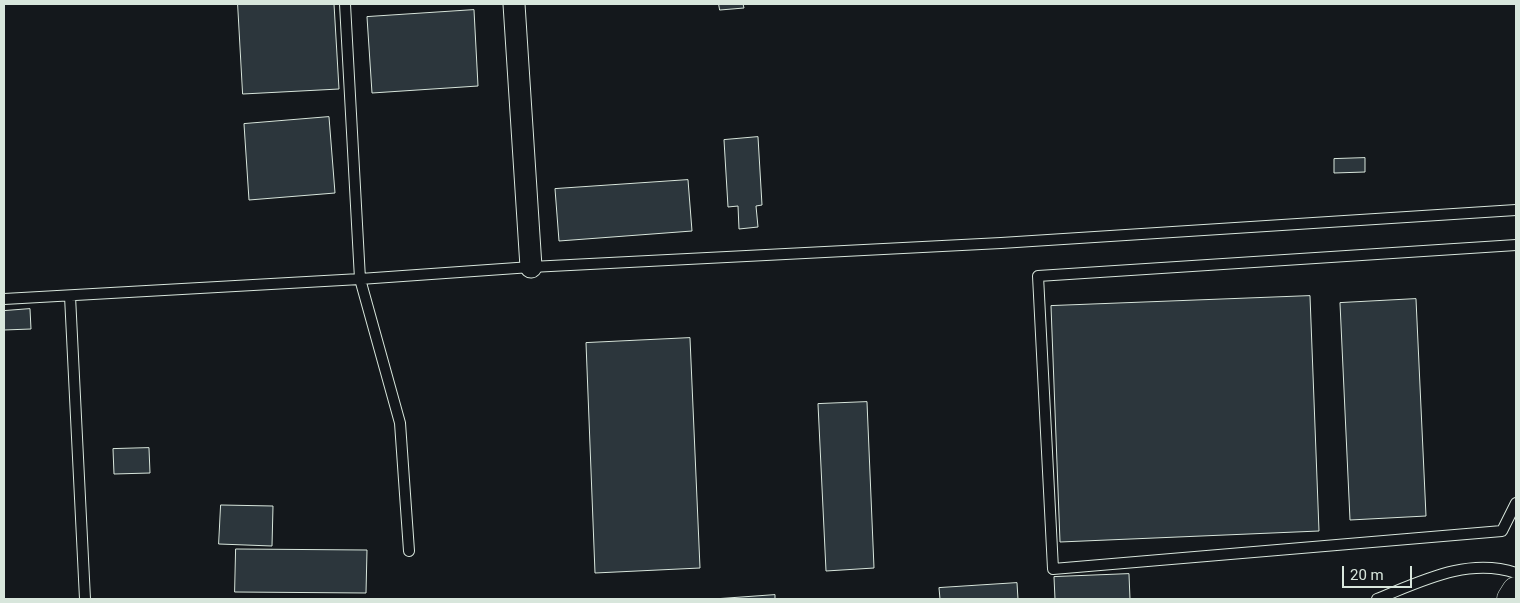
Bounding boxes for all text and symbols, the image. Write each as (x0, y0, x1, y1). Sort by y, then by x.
scale bar (1345, 556, 1415, 588)
text: 20 m (1350, 566, 1384, 584)

